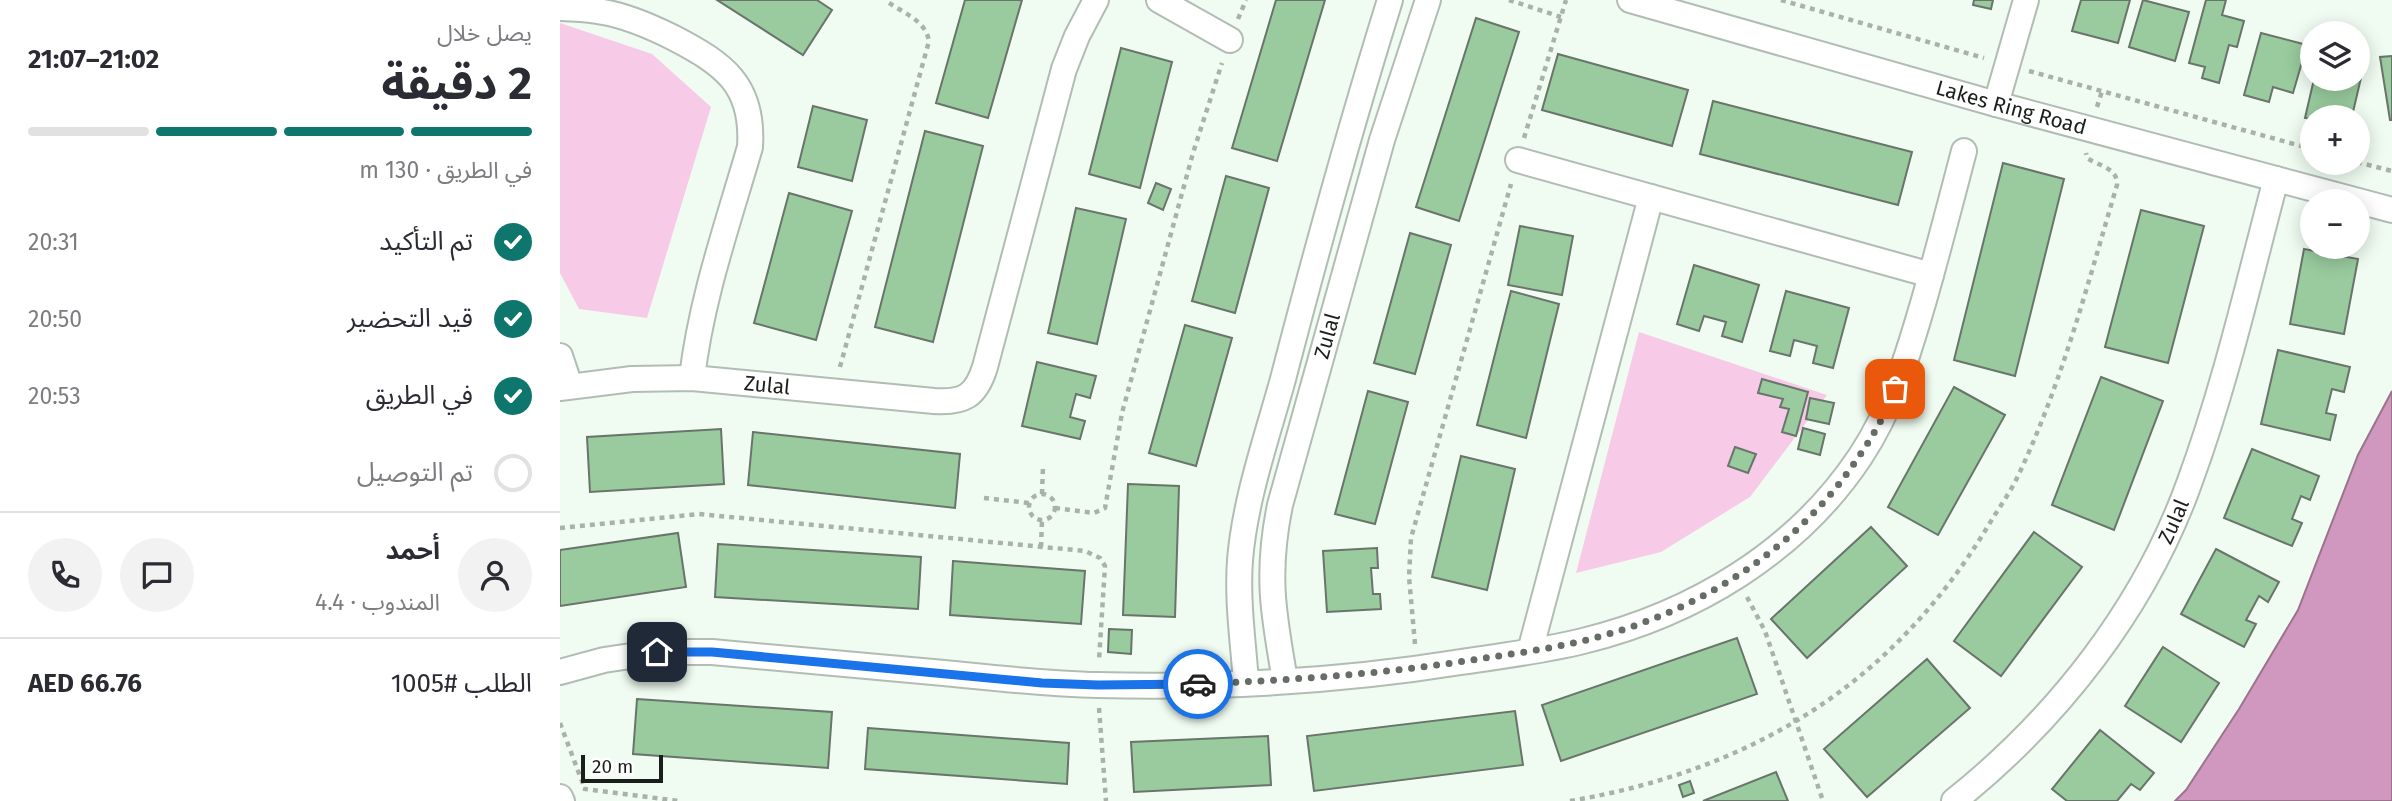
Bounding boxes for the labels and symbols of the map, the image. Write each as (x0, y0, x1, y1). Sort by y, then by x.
street label: Lakes Ring Road (1933, 75, 2089, 141)
street label: Zulal (1309, 310, 1346, 362)
pin (1865, 359, 1925, 419)
street label: Zulal (743, 370, 791, 400)
street label: Zulal (2152, 495, 2195, 548)
pin (627, 622, 687, 682)
courier (1163, 649, 1233, 719)
scale bar (581, 752, 663, 784)

